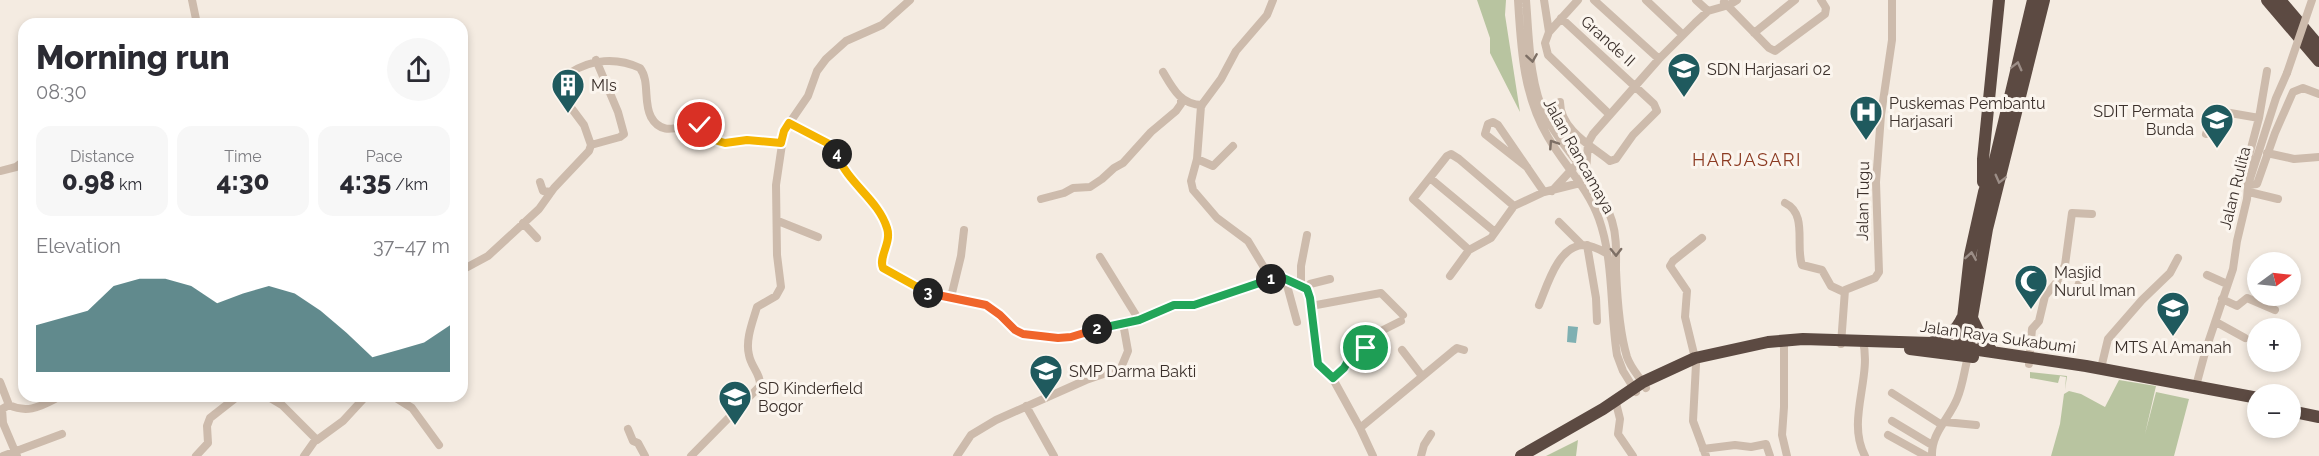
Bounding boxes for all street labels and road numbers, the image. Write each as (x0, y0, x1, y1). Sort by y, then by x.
street label: Grande II (1577, 12, 1639, 70)
street label: Jalan Rancamaya (1539, 95, 1619, 217)
street label: Jalan Rulita (2216, 145, 2254, 231)
street label: Jalan Tugu (1853, 161, 1873, 241)
street label: Jalan Raya Sukabumi (1919, 317, 2077, 357)

